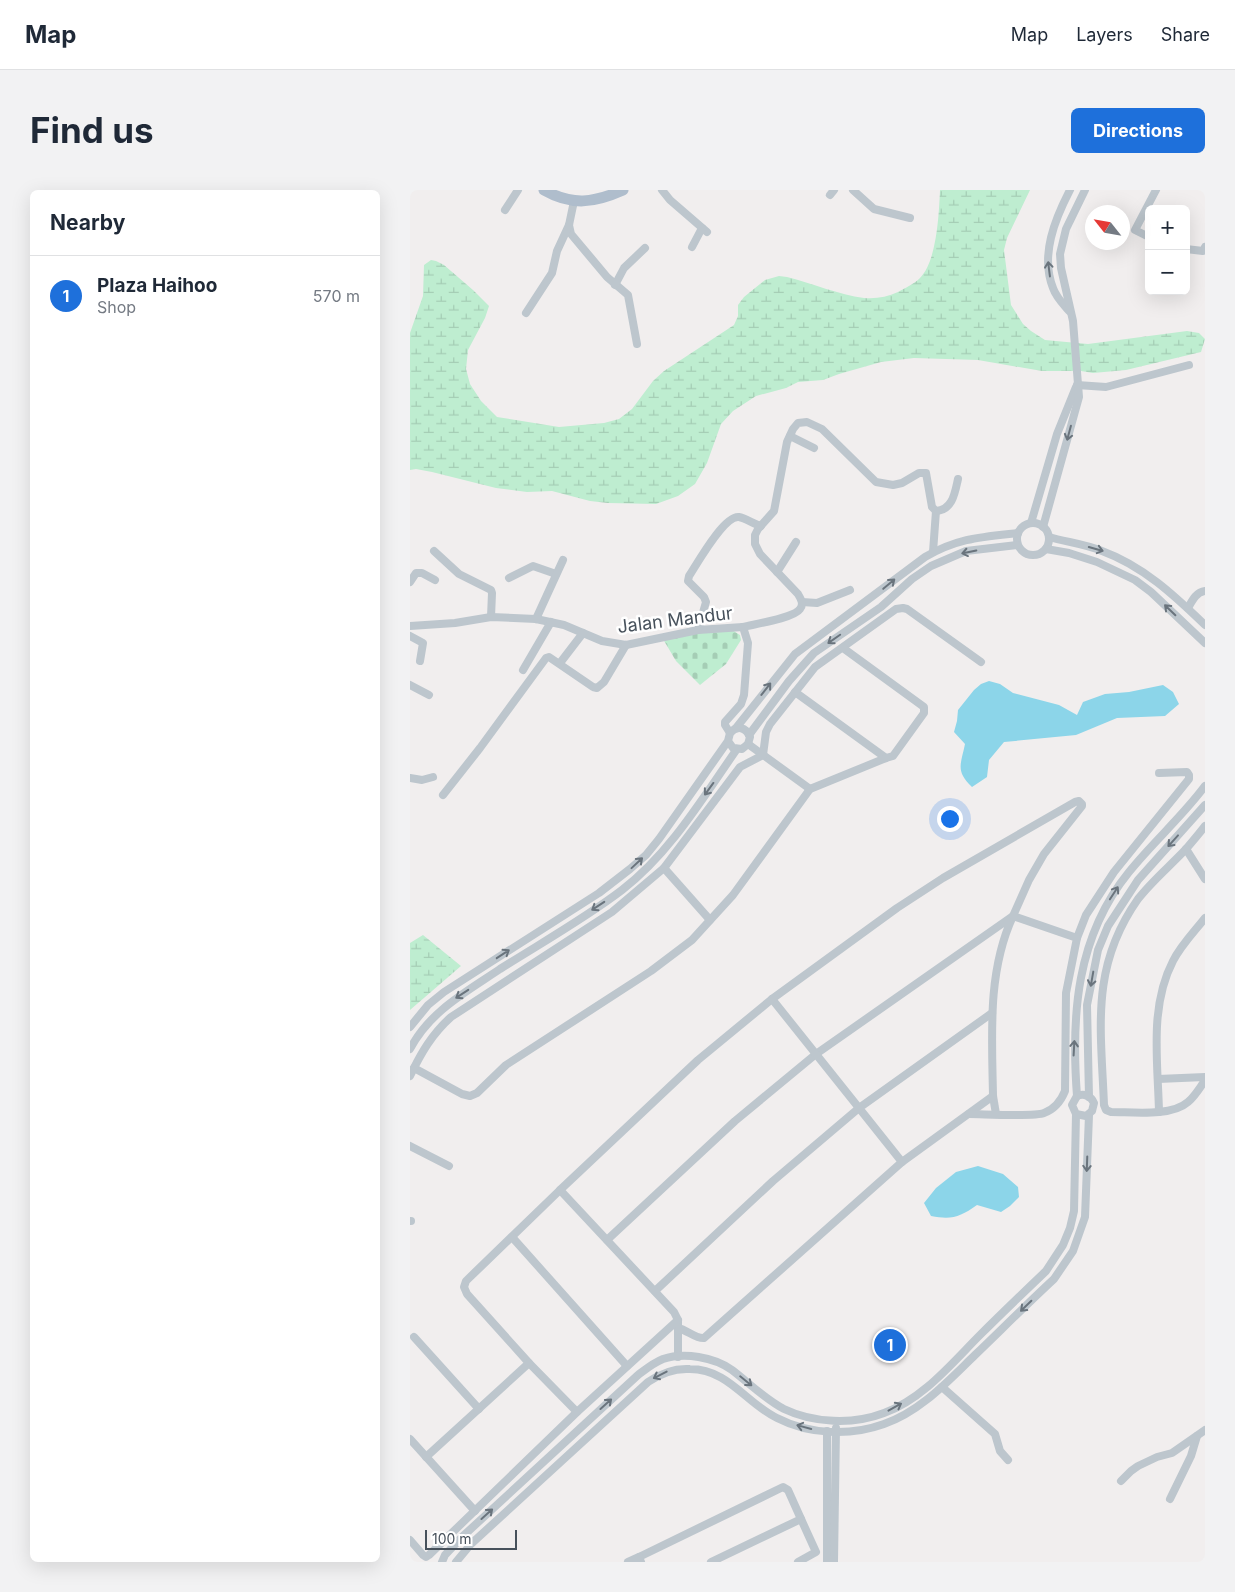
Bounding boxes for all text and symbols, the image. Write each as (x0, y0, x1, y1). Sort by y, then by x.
text: Map (25, 20, 76, 49)
text: Map (1011, 24, 1048, 45)
text: Layers (1076, 24, 1133, 45)
text: Share (1161, 24, 1210, 45)
button: Directions (1071, 108, 1205, 153)
text: Find us (30, 109, 154, 151)
north arrow (1085, 205, 1130, 250)
map controls (1145, 205, 1190, 295)
button: + (1145, 205, 1190, 250)
text: Nearby (50, 210, 125, 235)
button: − (1145, 250, 1190, 295)
one-way arrow (1044, 262, 1054, 278)
text: Plaza Haihoo (97, 274, 217, 297)
text: 1 (63, 286, 69, 306)
text: 570 m (313, 286, 360, 306)
text: Shop (97, 297, 136, 317)
one-way arrow (1064, 424, 1074, 440)
one-way arrow (1088, 545, 1104, 555)
one-way arrow (962, 547, 978, 557)
one-way arrow (882, 578, 895, 589)
street label: Jalan Mandur (616, 602, 734, 637)
one-way arrow (1163, 604, 1176, 616)
one-way arrow (828, 634, 842, 644)
one-way arrow (761, 683, 772, 696)
one-way arrow (704, 782, 714, 796)
your location (937, 806, 963, 832)
one-way arrow (1167, 835, 1179, 848)
one-way arrow (631, 857, 643, 869)
one-way arrow (1109, 886, 1120, 900)
one-way arrow (592, 902, 606, 912)
one-way arrow (496, 949, 510, 960)
one-way arrow (1086, 970, 1096, 986)
one-way arrow (455, 989, 469, 999)
one-way arrow (1070, 1040, 1079, 1056)
one-way arrow (1082, 1155, 1091, 1171)
one-way arrow (1019, 1300, 1032, 1312)
pin: 1 (874, 1326, 906, 1364)
one-way arrow (652, 1370, 667, 1380)
one-way arrow (739, 1376, 753, 1386)
one-way arrow (600, 1398, 613, 1410)
one-way arrow (888, 1402, 902, 1412)
one-way arrow (796, 1422, 812, 1431)
one-way arrow (480, 1508, 493, 1520)
scale bar (425, 1527, 518, 1550)
text: 100 m (432, 1530, 472, 1547)

